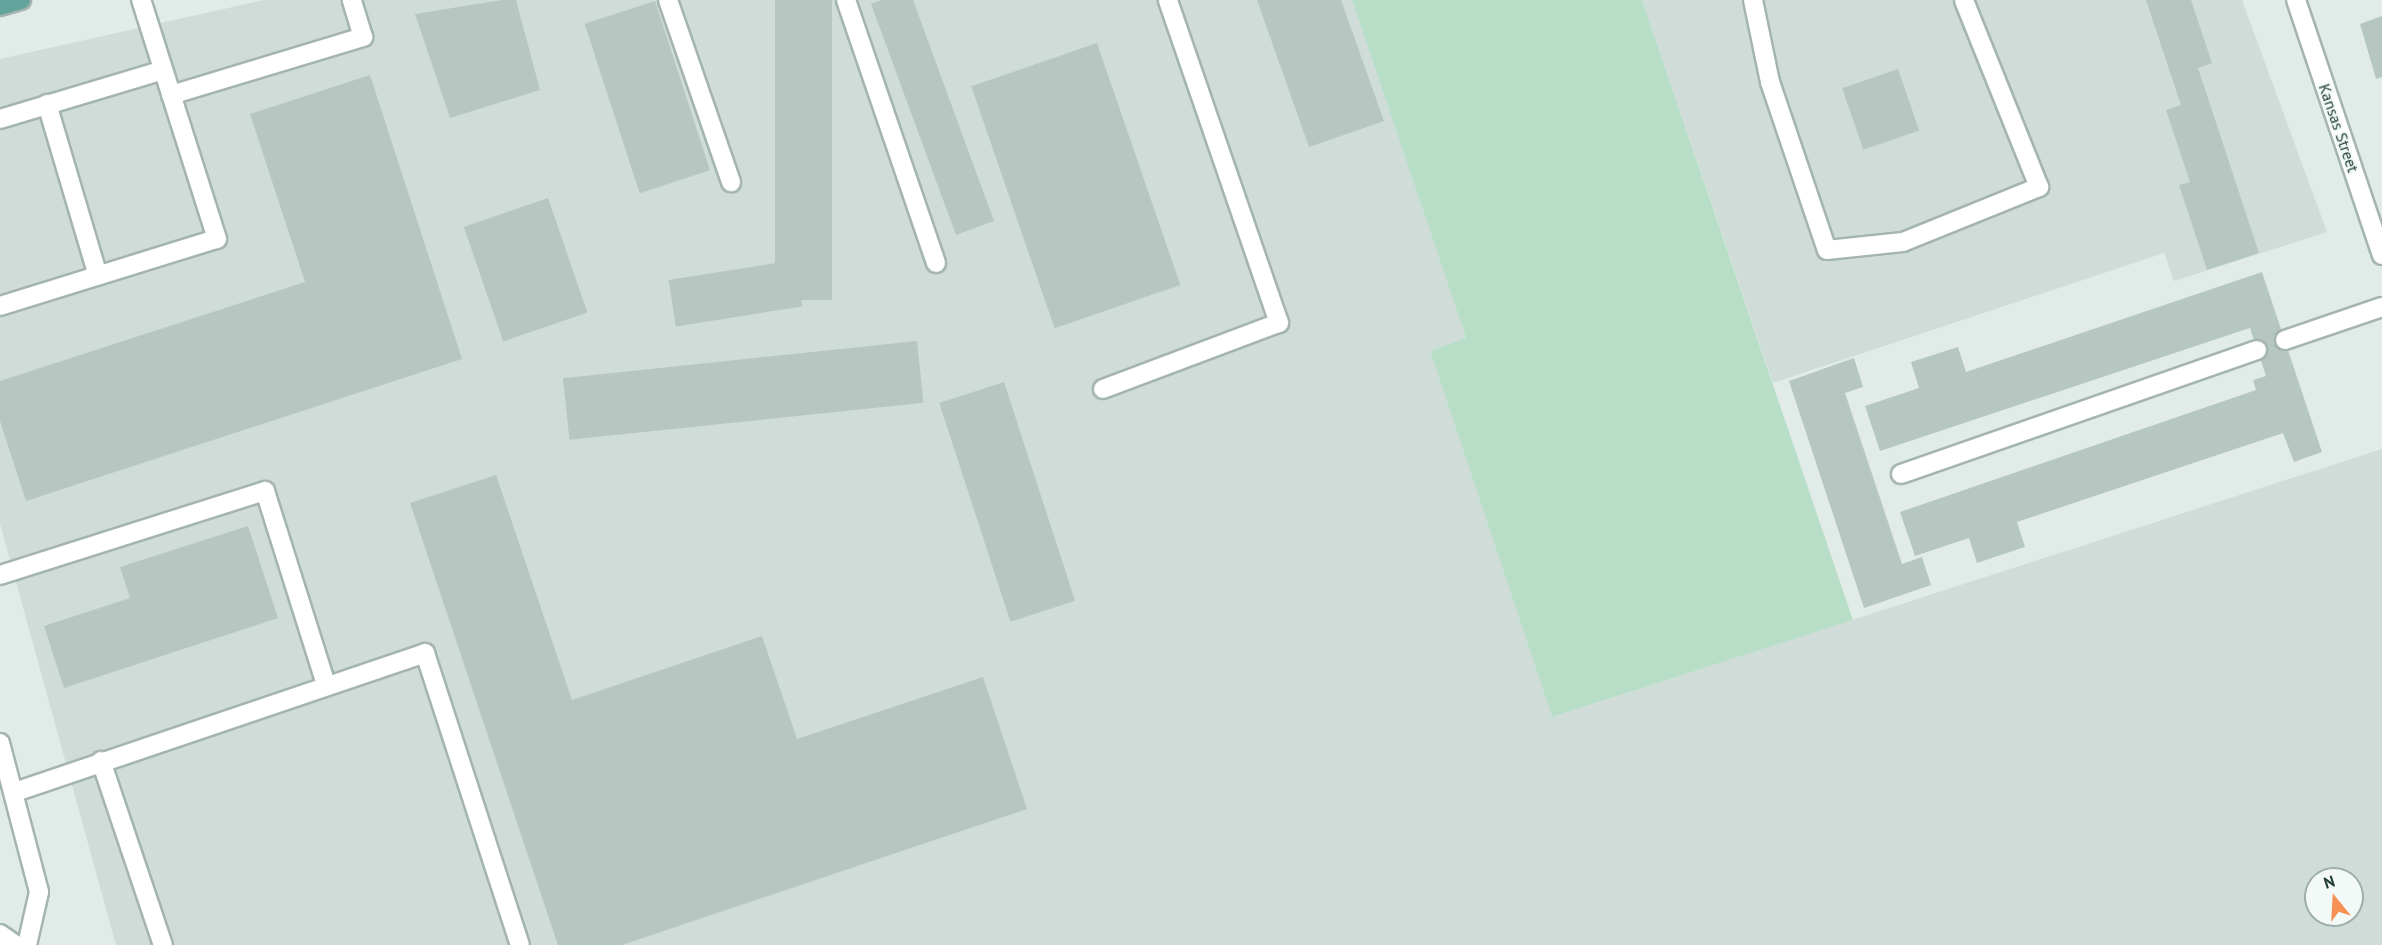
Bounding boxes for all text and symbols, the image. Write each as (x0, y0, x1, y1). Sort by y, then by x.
street label: Kansas Street (2315, 81, 2363, 175)
north arrow (2304, 867, 2364, 927)
text: N (2321, 871, 2337, 893)

